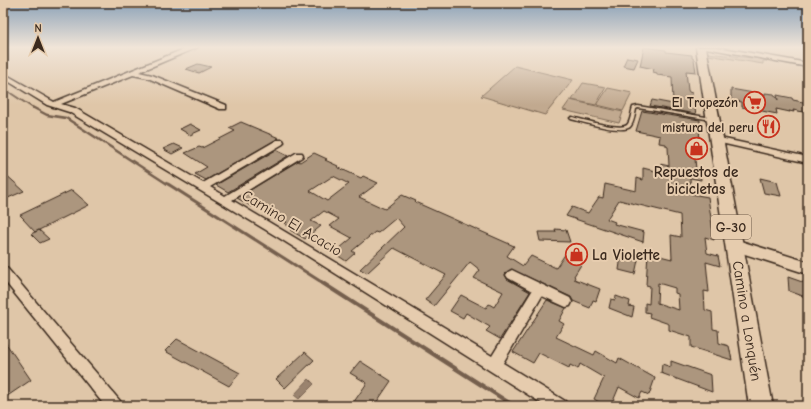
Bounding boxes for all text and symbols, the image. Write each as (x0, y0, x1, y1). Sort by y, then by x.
north arrow (18, 18, 58, 58)
text: N (34, 22, 42, 35)
supermarket icon: El Tropezón (741, 89, 767, 115)
place label: El Tropezón (672, 95, 738, 110)
restaurant icon: mistura del peru (756, 114, 782, 140)
place label: mistura del peru (662, 120, 754, 135)
shop icon: Repuestos de bicicletas (683, 136, 709, 162)
place label: Repuestos de bicicletas (654, 163, 738, 198)
street label: Camino El Acacio (239, 186, 345, 260)
road number: G-30 (711, 215, 751, 239)
shop icon: La Violette (563, 242, 589, 268)
place label: La Violette (592, 246, 660, 264)
street label: Camino a Lonquén (729, 260, 765, 382)

